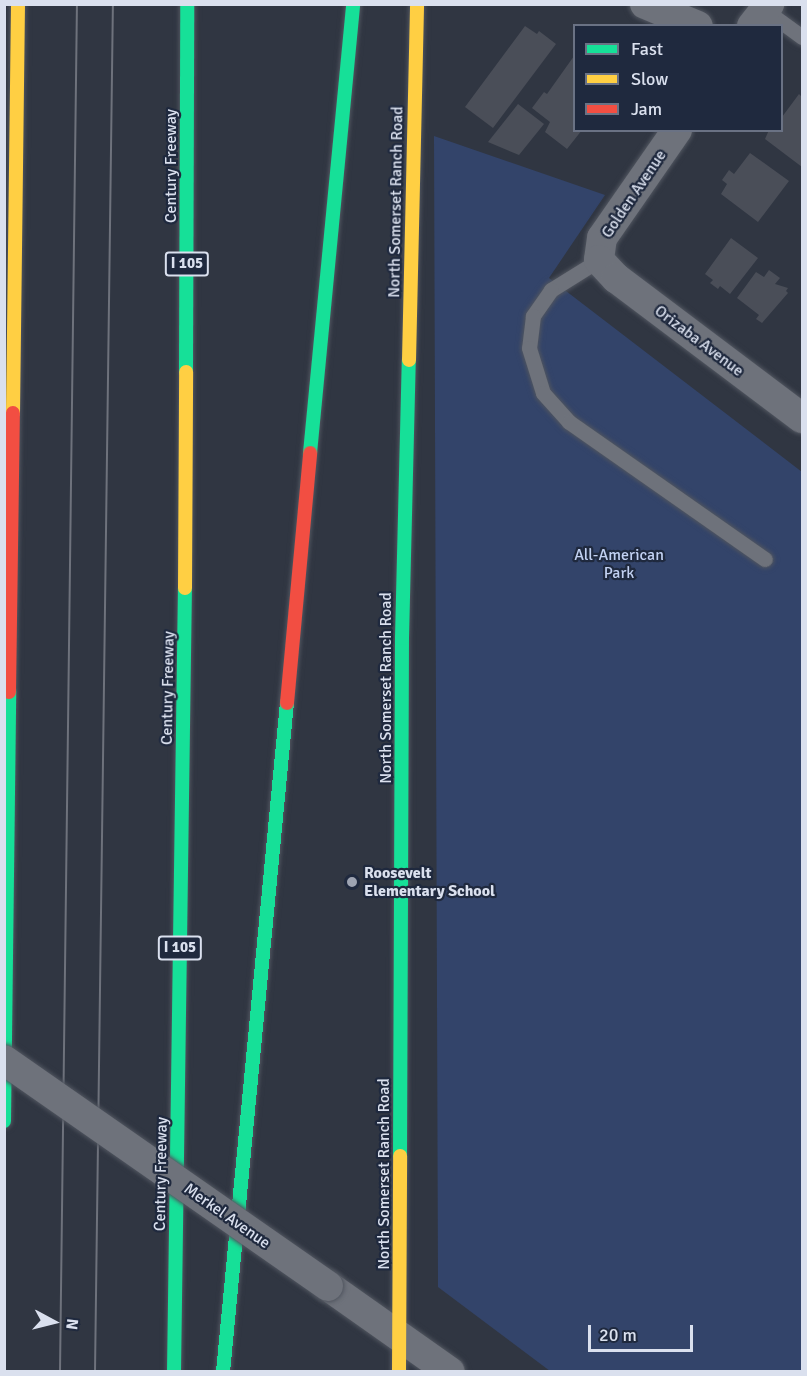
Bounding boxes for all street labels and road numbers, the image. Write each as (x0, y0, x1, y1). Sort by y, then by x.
street label: North Somerset Ranch Road (385, 106, 407, 298)
street label: Century Freeway (161, 109, 181, 223)
street label: Golden Avenue (598, 146, 670, 242)
road number: I 105 (164, 252, 210, 276)
street label: Orizaba Avenue (651, 301, 747, 381)
street label: North Somerset Ranch Road (376, 592, 396, 784)
street label: Century Freeway (157, 631, 179, 745)
road number: I 105 (158, 936, 202, 960)
street label: North Somerset Ranch Road (374, 1078, 394, 1270)
street label: Century Freeway (150, 1117, 172, 1231)
street label: Merkel Avenue (180, 1179, 274, 1253)

